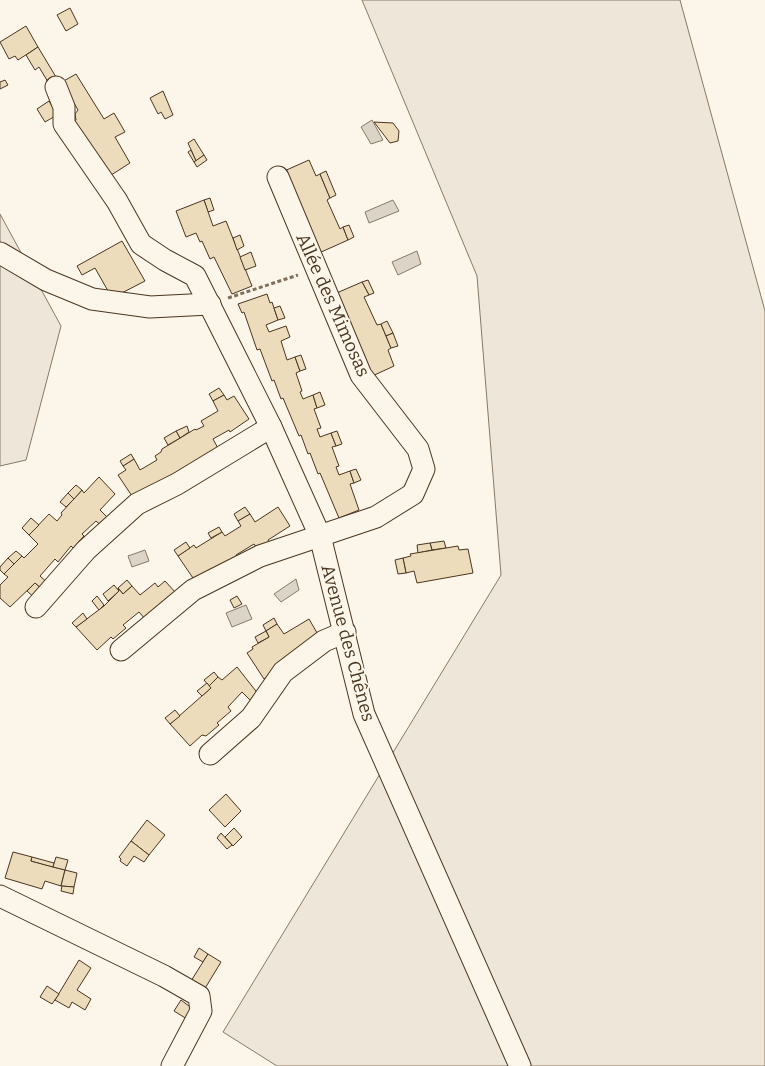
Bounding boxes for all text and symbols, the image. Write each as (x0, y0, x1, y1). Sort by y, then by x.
street label: Allée des Mimosas (291, 230, 375, 380)
street label: Avenue des Chênes (316, 562, 380, 724)

